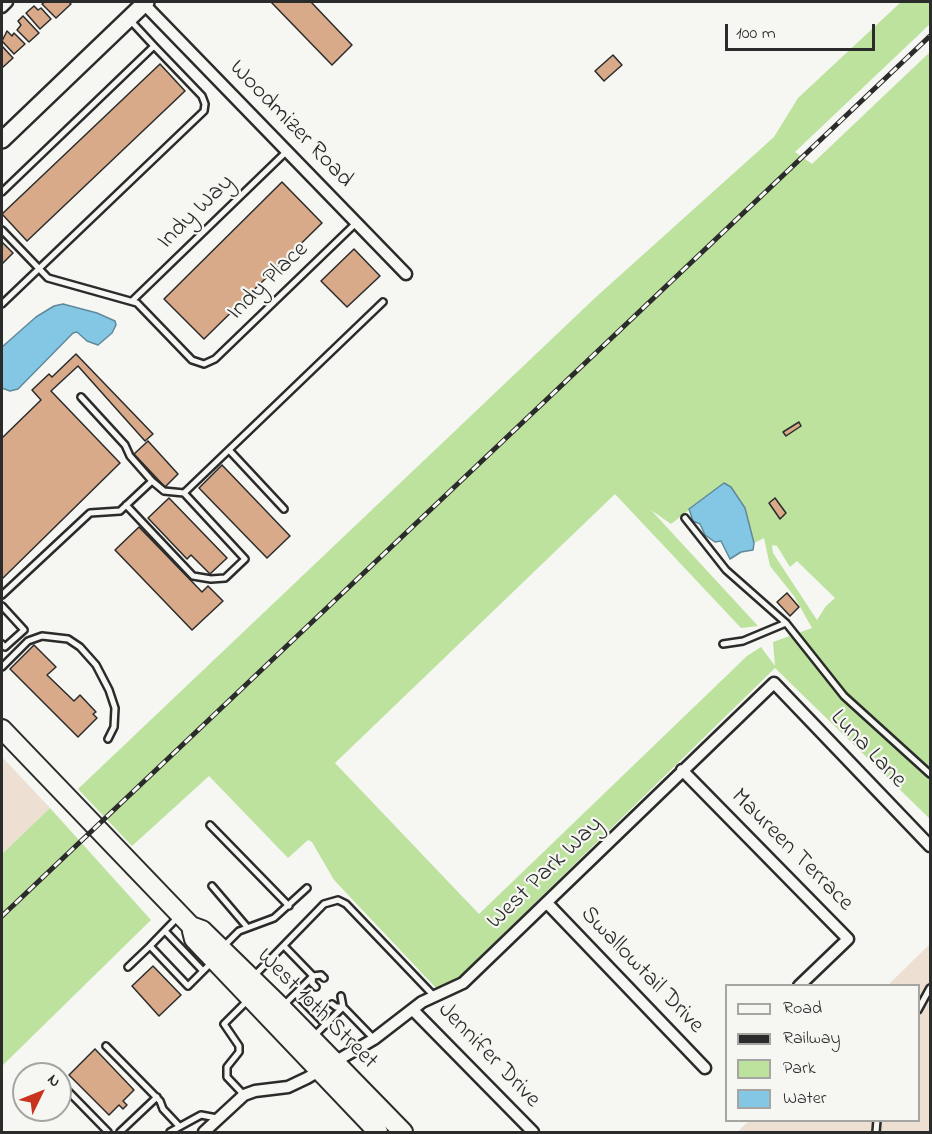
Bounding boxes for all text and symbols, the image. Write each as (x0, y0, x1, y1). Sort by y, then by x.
scale bar (728, 12, 878, 50)
text: 100 m (736, 21, 776, 47)
street label: Woodmizer Road (222, 55, 358, 195)
street label: Indy Way (153, 170, 241, 256)
street label: Indy Place (223, 237, 315, 327)
street label: Luna Lane (823, 705, 911, 795)
street label: Maureen Terrace (724, 784, 858, 918)
street label: West Park Way (482, 812, 610, 936)
street label: Swallowtail Drive (573, 901, 709, 1041)
street label: West 10th Street (249, 943, 383, 1077)
legend (725, 984, 920, 1122)
text: Road (783, 996, 822, 1022)
street label: Jennifer Drive (430, 997, 546, 1115)
text: Railway (783, 1026, 840, 1052)
text: Park (783, 1056, 816, 1082)
north arrow (12, 1062, 72, 1122)
text: N (41, 1069, 66, 1093)
text: Water (783, 1086, 826, 1112)

